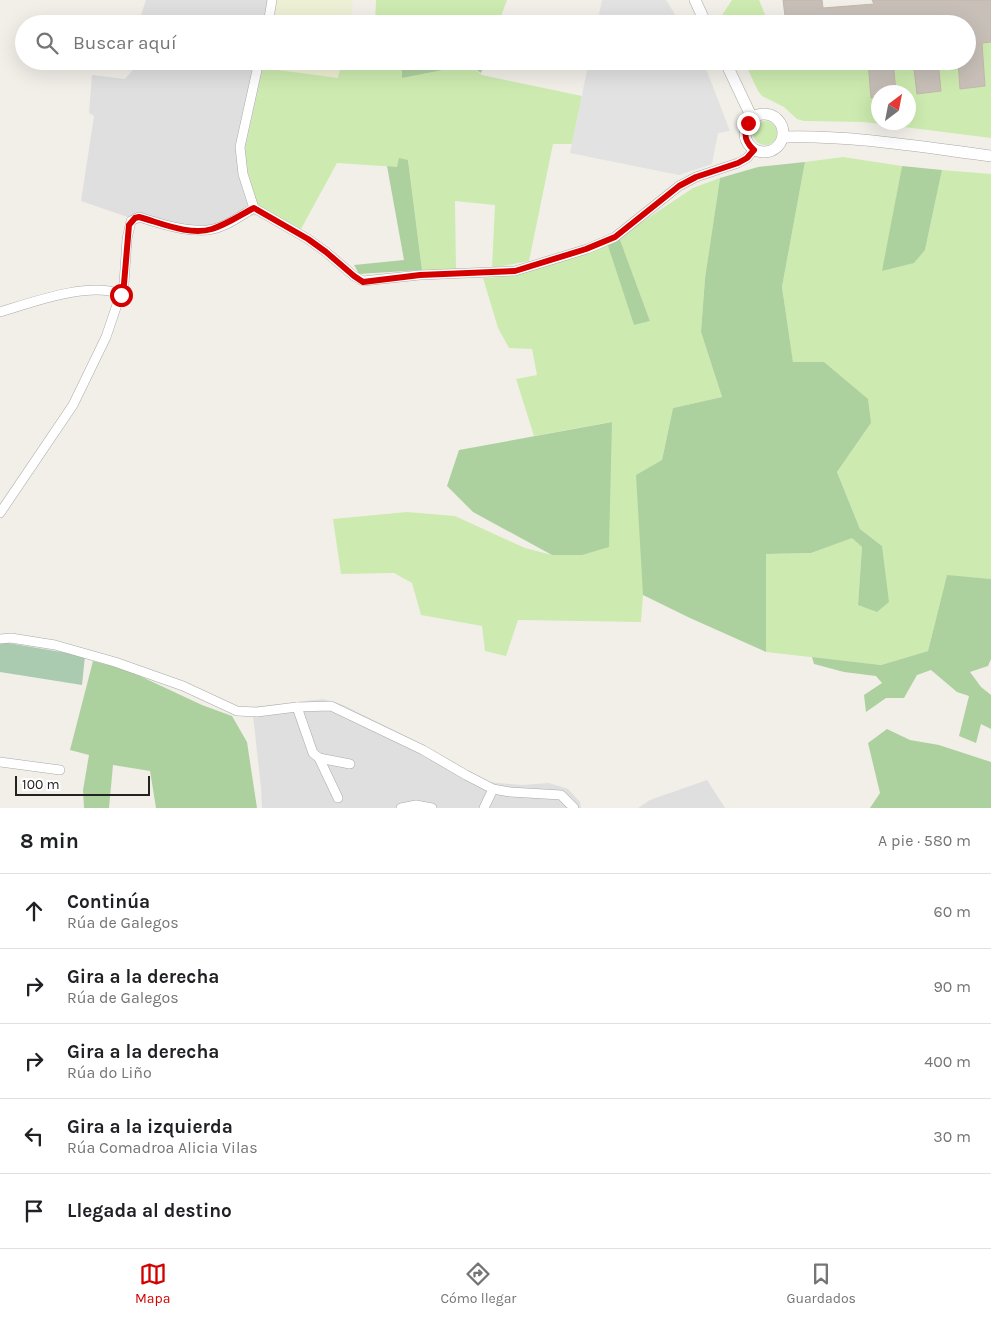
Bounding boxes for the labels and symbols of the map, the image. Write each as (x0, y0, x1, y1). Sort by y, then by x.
north arrow (871, 85, 916, 130)
route end (737, 112, 760, 135)
route start (110, 284, 133, 307)
scale bar (15, 773, 150, 796)

